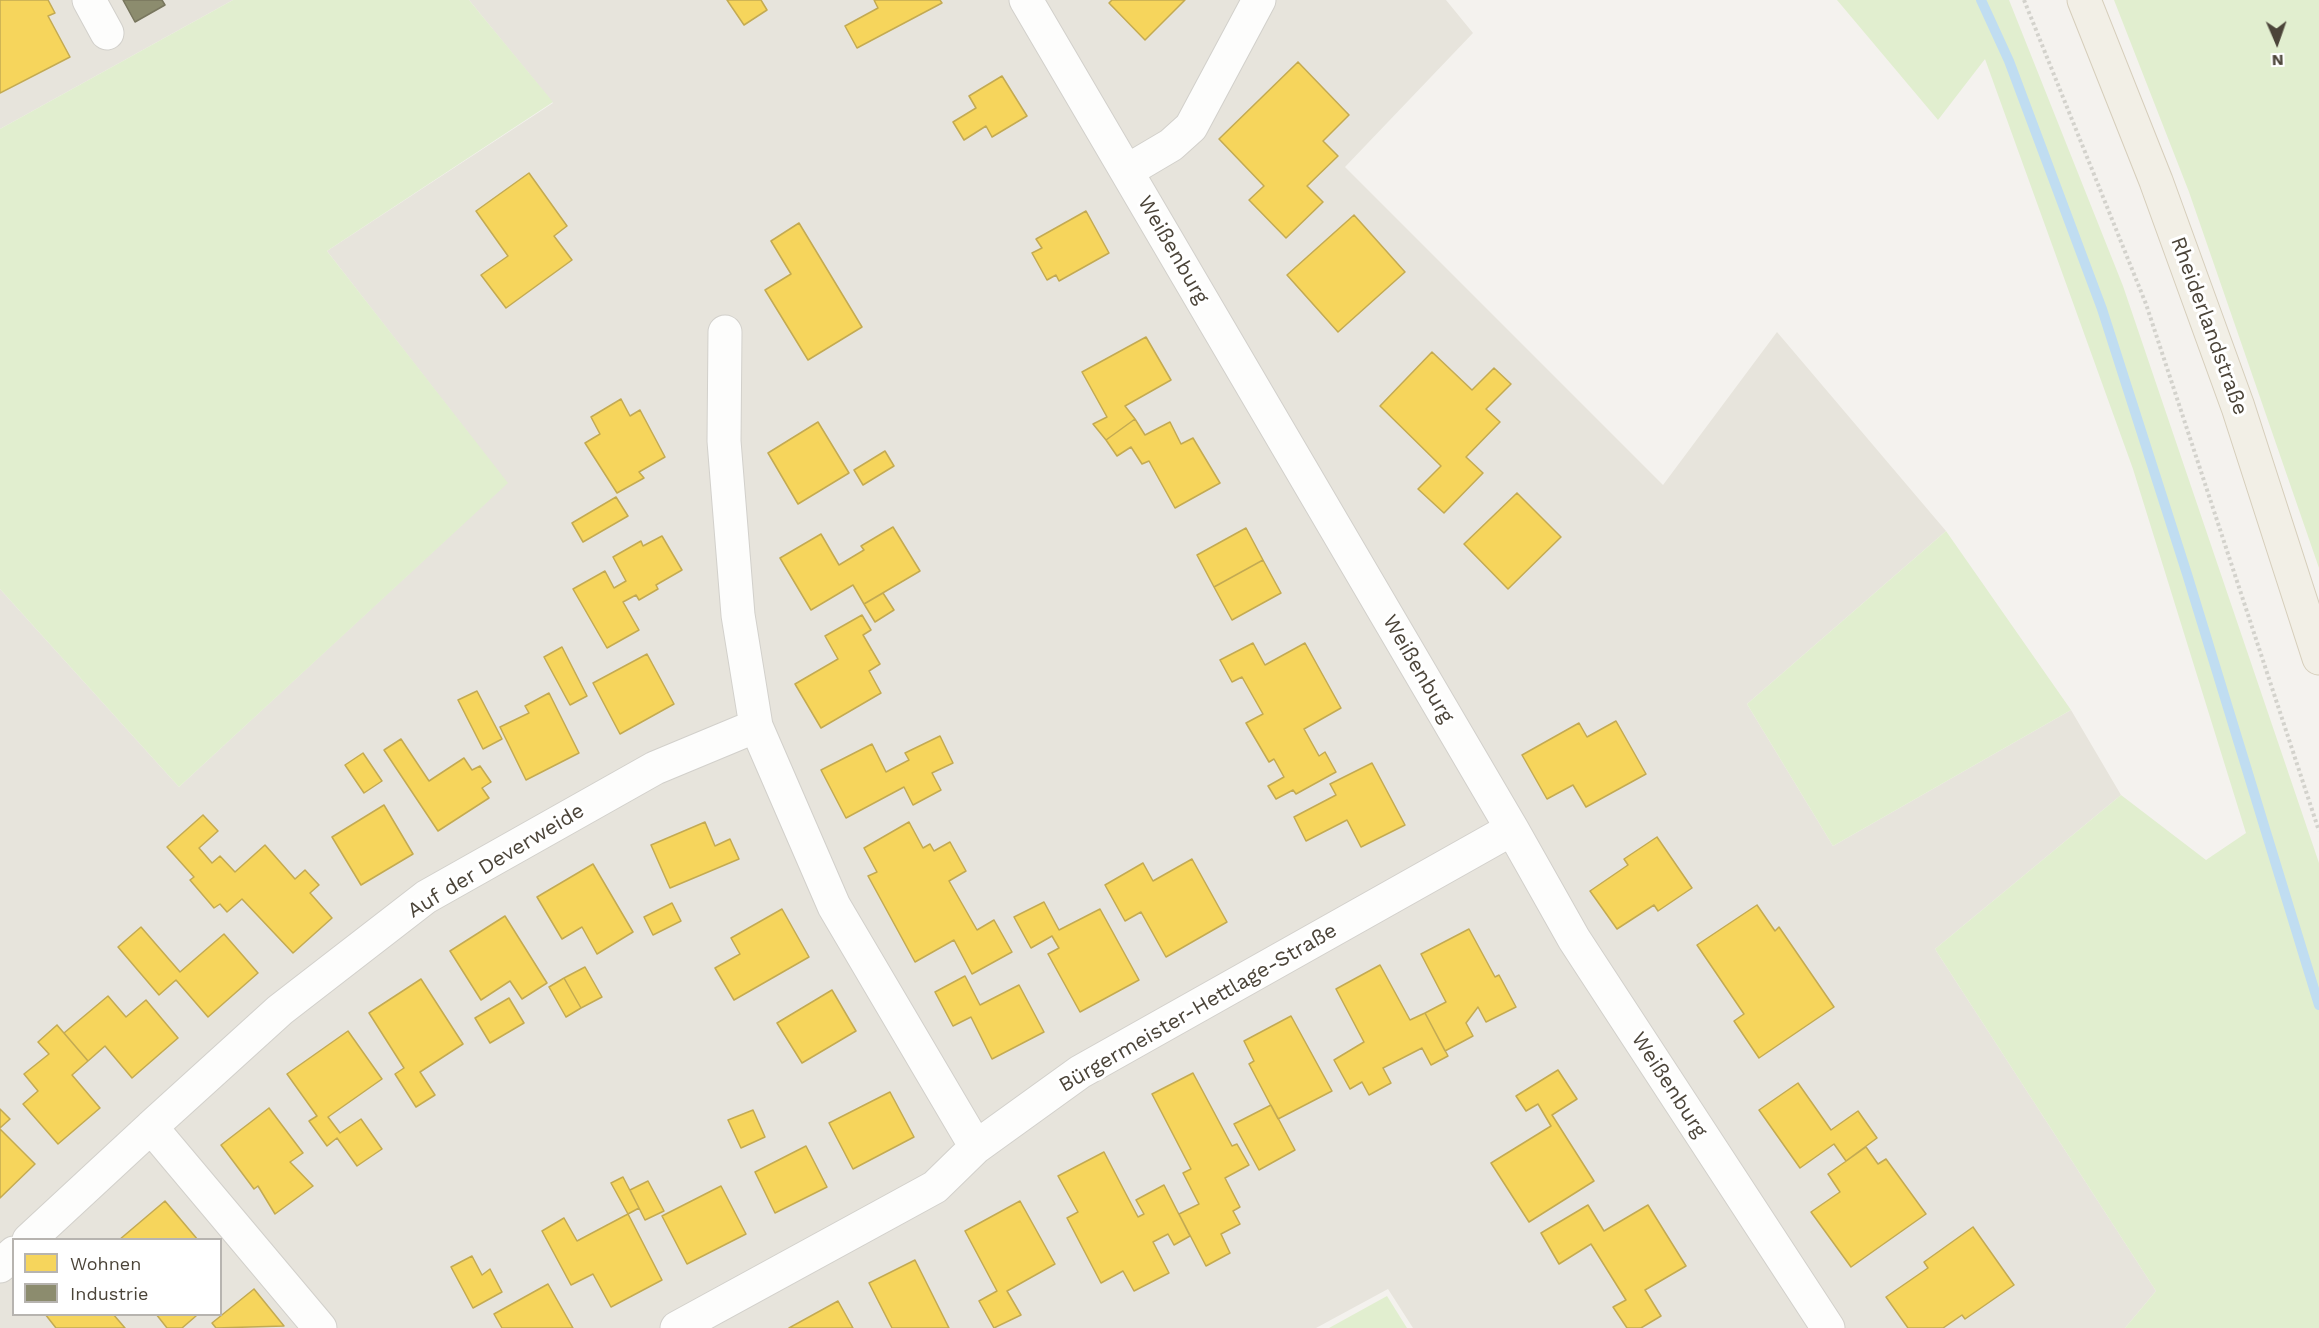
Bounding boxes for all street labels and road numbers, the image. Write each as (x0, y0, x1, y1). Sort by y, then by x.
street label: Weißenburg (1132, 191, 1214, 309)
street label: Rheiderlandstraße (2165, 233, 2253, 419)
street label: Weißenburg (1377, 610, 1459, 728)
street label: Auf der Deverweide (403, 798, 589, 924)
street label: Bürgermeister-Hettlage-Straße (1055, 918, 1341, 1098)
street label: Weißenburg (1626, 1028, 1712, 1142)

